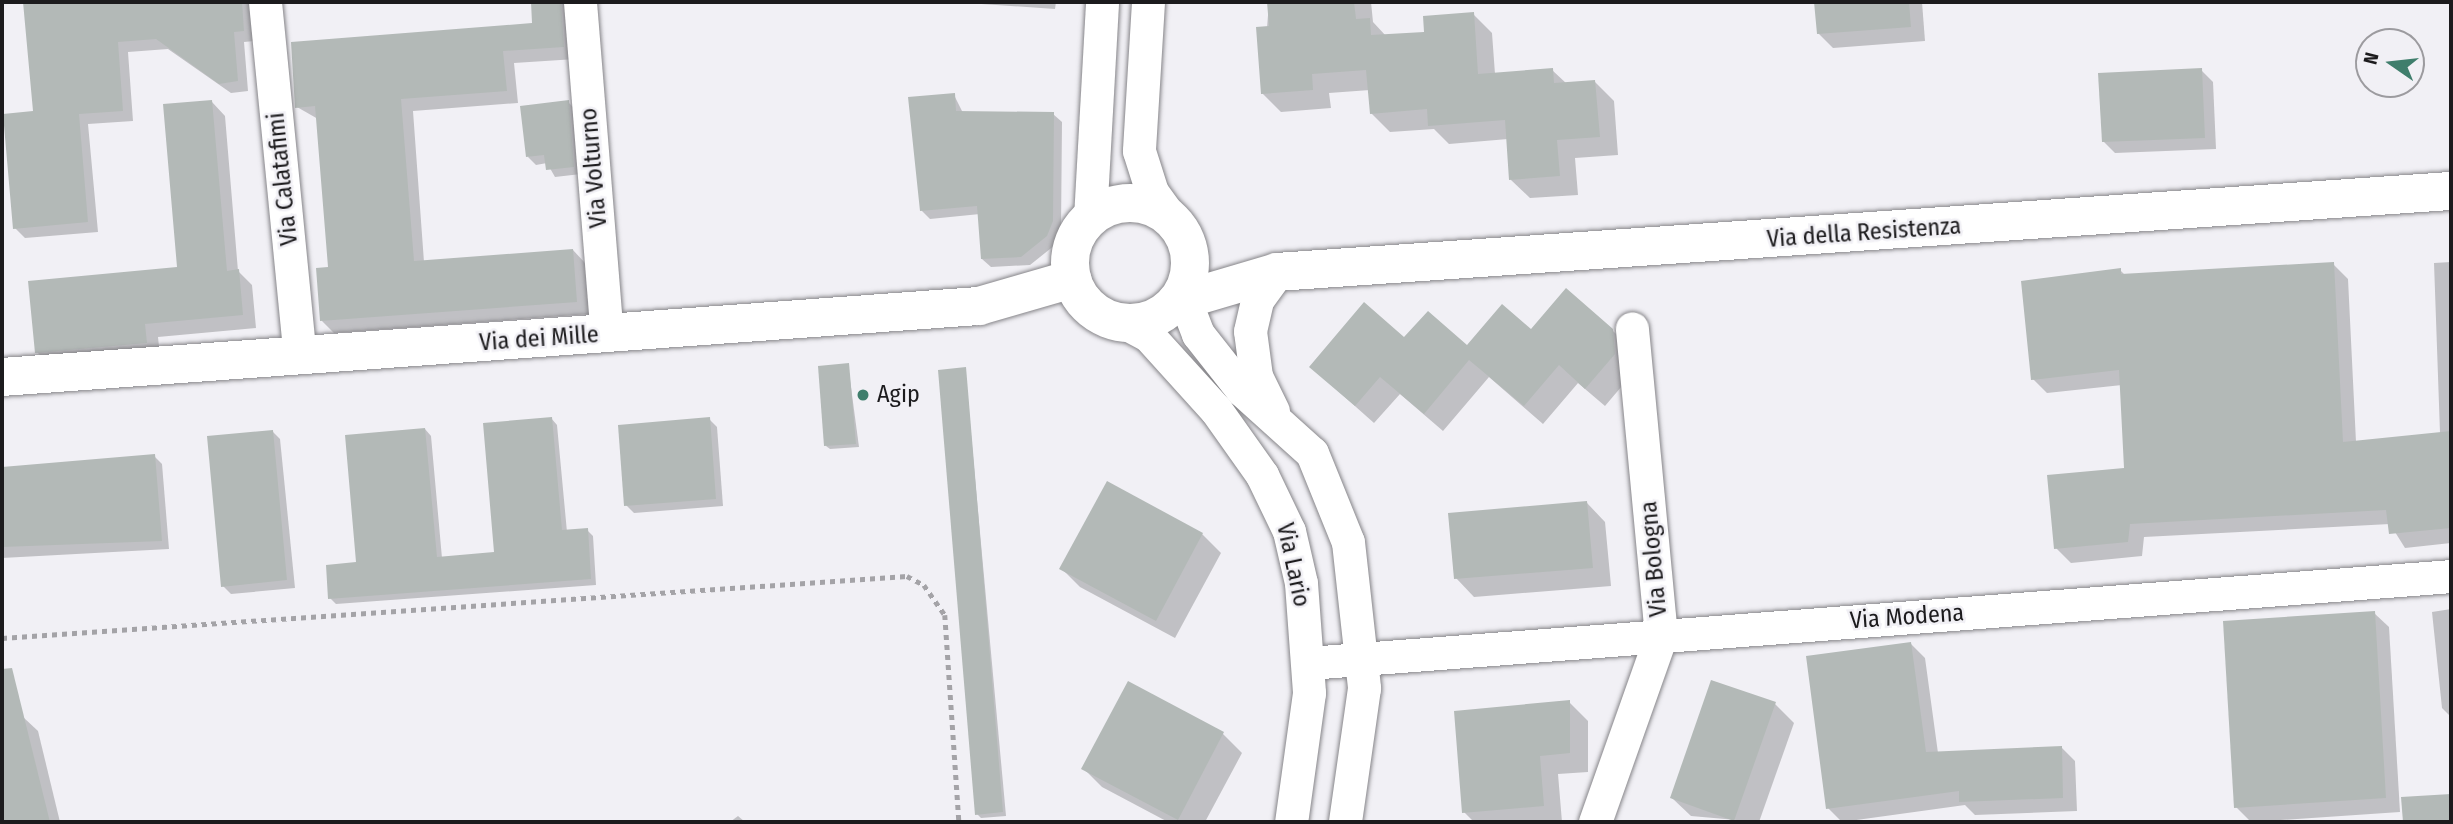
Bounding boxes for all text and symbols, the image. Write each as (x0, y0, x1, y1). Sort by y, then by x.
north arrow (2355, 28, 2425, 98)
text: N (2359, 50, 2384, 67)
street label: Via Volturno (574, 107, 614, 229)
street label: Via Calatafimi (262, 111, 304, 247)
street label: Via della Resistenza (1766, 212, 1962, 254)
street label: Via dei Mille (478, 320, 600, 358)
place label: Agip (877, 381, 920, 409)
marker: Agip (855, 387, 871, 403)
street label: Via Bologna (1635, 500, 1673, 618)
street label: Via Lario (1270, 520, 1316, 610)
street label: Via Modena (1849, 599, 1965, 635)

